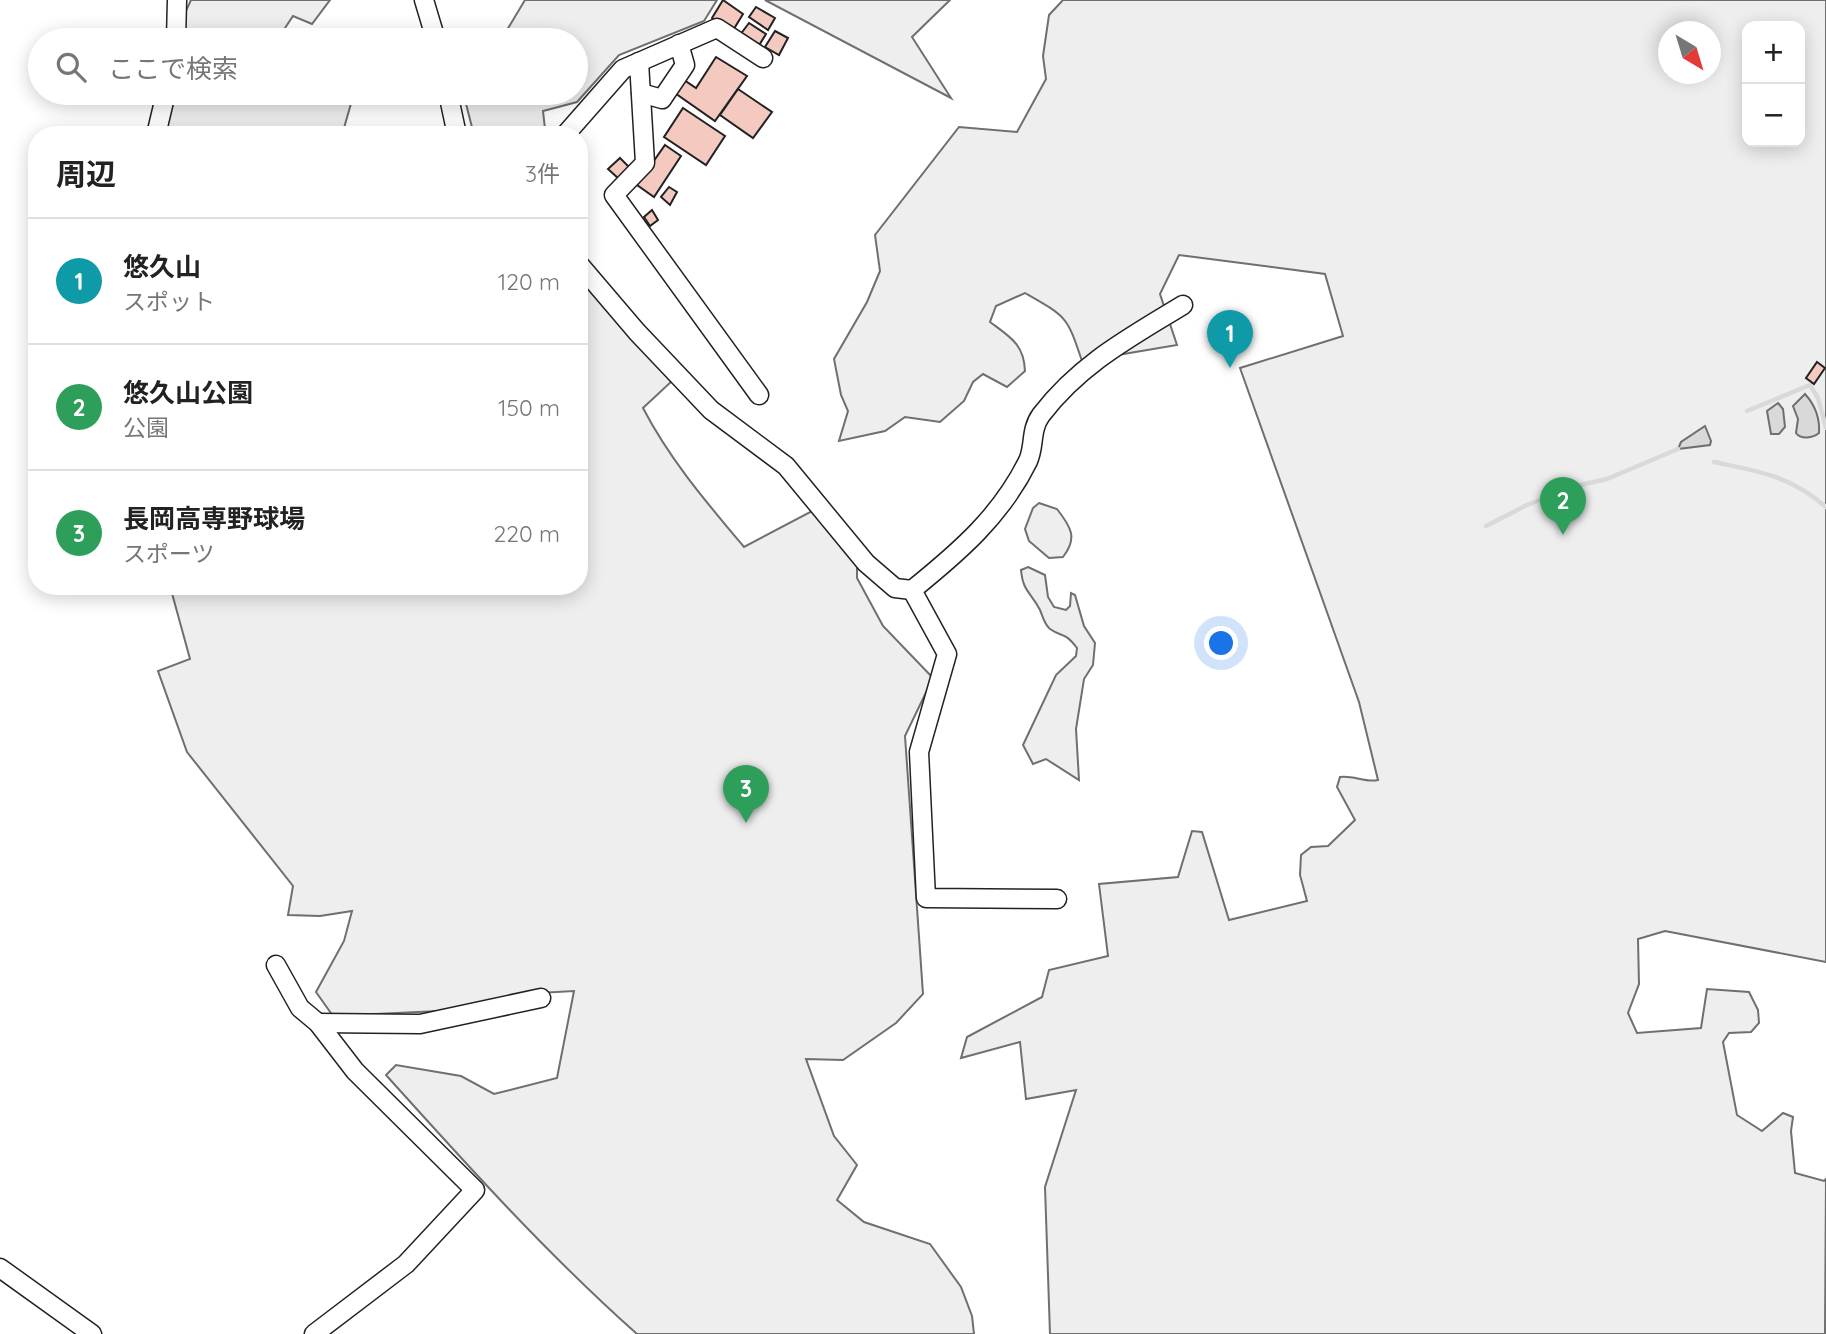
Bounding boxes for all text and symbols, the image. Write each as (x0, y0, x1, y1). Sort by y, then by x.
north arrow (1658, 21, 1721, 84)
map controls (1742, 21, 1805, 147)
button: + (1742, 21, 1805, 84)
search box (28, 28, 588, 105)
icon: search (52, 48, 90, 86)
text: ここで検索 (108, 52, 238, 85)
button: − (1742, 84, 1805, 147)
text: 周辺 (56, 155, 116, 193)
text: 3件 (525, 159, 560, 188)
text: 悠久山 (123, 250, 201, 283)
text: 1 (75, 267, 83, 296)
text: 120 m (498, 267, 560, 296)
text: スポット (123, 287, 215, 316)
pin: 1 (1207, 310, 1253, 368)
text: 悠久山公園 (123, 376, 253, 409)
text: 2 (72, 393, 86, 422)
text: 150 m (498, 393, 560, 422)
text: 公園 (123, 413, 169, 442)
pin: 2 (1540, 477, 1586, 535)
text: 長岡高専野球場 (123, 502, 305, 535)
text: 3 (73, 519, 85, 548)
text: 220 m (494, 519, 560, 548)
text: スポーツ (123, 539, 215, 568)
your location (1204, 626, 1238, 660)
pin: 3 (723, 765, 769, 823)

